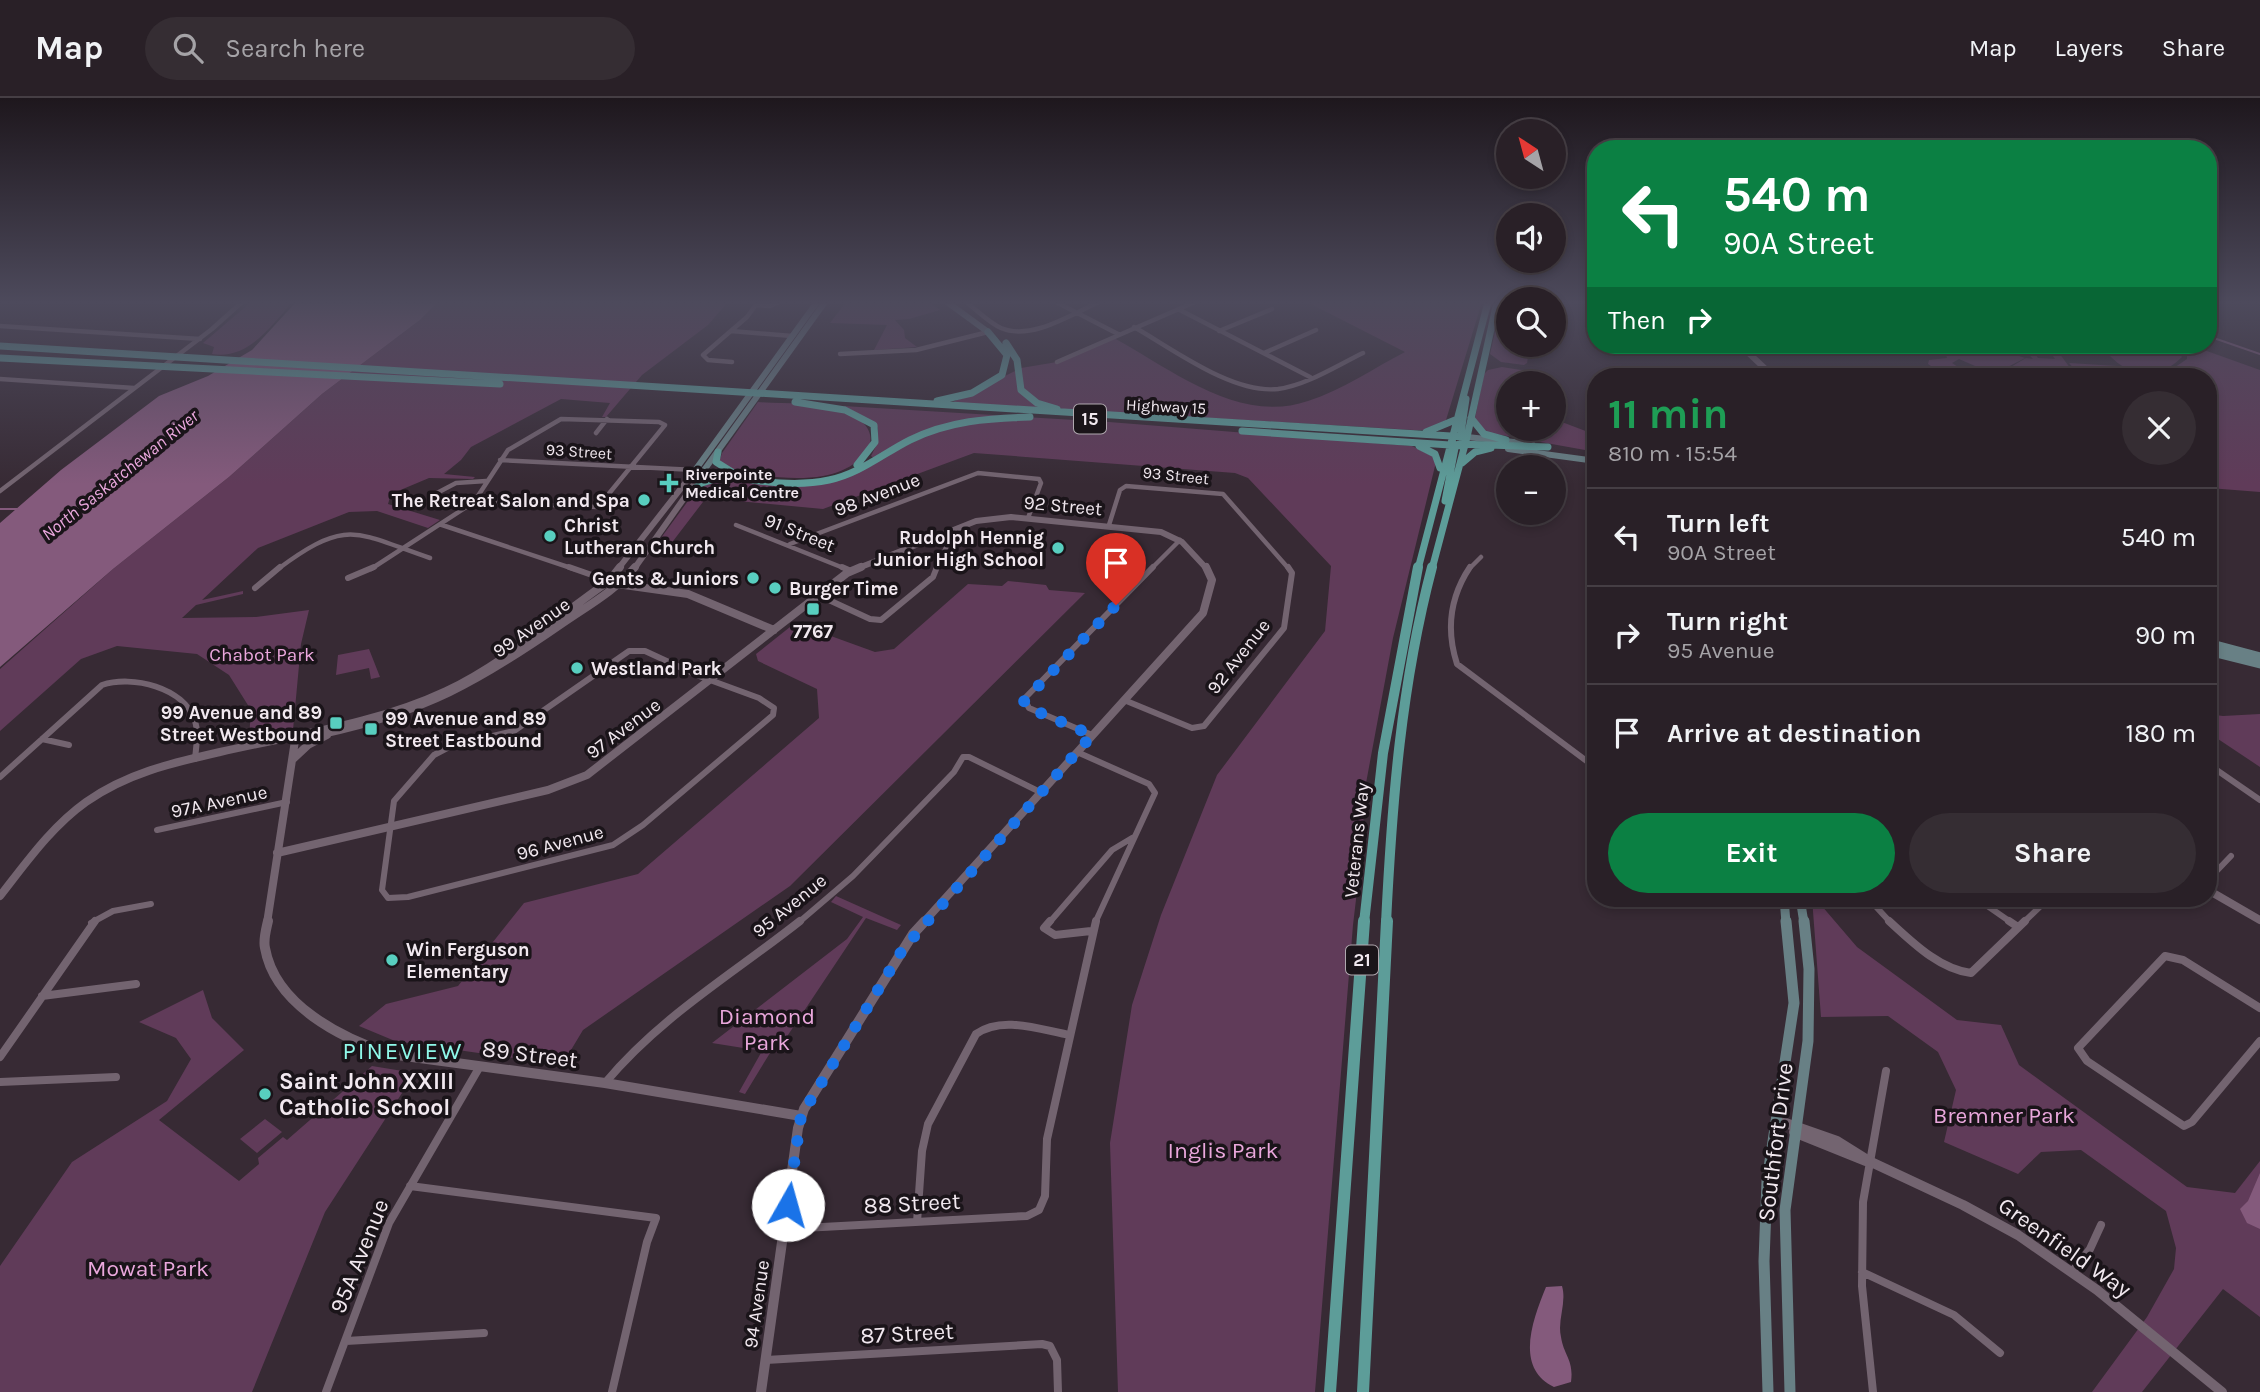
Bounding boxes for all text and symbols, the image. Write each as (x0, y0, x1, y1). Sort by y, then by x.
search box (145, 17, 635, 80)
text: Map (35, 29, 103, 67)
icon: search (169, 29, 207, 67)
text: Search here (225, 33, 365, 64)
text: Map (1969, 34, 2017, 62)
text: Layers (2055, 34, 2124, 62)
text: Share (2162, 34, 2225, 62)
north arrow (1496, 119, 1566, 189)
map controls (1496, 119, 1566, 525)
text: 540 m (1723, 166, 1871, 223)
icon: left (1608, 168, 1699, 259)
button: sound (1496, 203, 1566, 273)
text: 90A Street (1723, 225, 1874, 262)
button: search (1496, 287, 1566, 357)
icon: right (1680, 301, 1718, 339)
text: Then (1608, 305, 1666, 336)
button: + (1496, 371, 1566, 441)
text: 11 min (1608, 389, 1728, 439)
button: close (2122, 391, 2196, 465)
street label: Highway 15 (1125, 395, 1206, 418)
water label: North Saskatchewan River (37, 404, 204, 545)
road number: 15 (1074, 404, 1106, 433)
street label: 93 Street (545, 440, 613, 463)
text: 810 m · 15:54 (1608, 440, 1737, 467)
button: − (1496, 455, 1566, 525)
street label: 93 Street (1142, 463, 1210, 488)
place label: Riverpointe Medical Centre (685, 465, 799, 502)
street label: 98 Avenue (832, 469, 923, 521)
marker: Riverpointe Medical Centre (659, 473, 679, 493)
place label: The Retreat Salon and Spa (392, 490, 630, 512)
marker: The Retreat Salon and Spa (636, 492, 652, 508)
street label: 92 Street (1023, 492, 1103, 520)
text: Turn left (1667, 508, 1769, 539)
street label: 91 Street (761, 509, 838, 557)
place label: Christ Lutheran Church (564, 515, 715, 559)
icon: left (1608, 518, 1646, 556)
text: 540 m (2121, 522, 2196, 553)
place label: Rudolph Hennig Junior High School (874, 527, 1044, 571)
marker: Christ Lutheran Church (542, 528, 558, 544)
pin (1086, 533, 1146, 605)
text: 90A Street (1667, 539, 1776, 566)
marker: Rudolph Hennig Junior High School (1050, 540, 1066, 556)
icon: arrive (1097, 544, 1135, 582)
place label: Gents & Juniors (592, 568, 739, 590)
marker: Gents & Juniors (745, 570, 761, 586)
place label: Burger Time (789, 578, 898, 600)
marker: Burger Time (767, 580, 783, 596)
street label: 99 Avenue (489, 593, 574, 662)
marker: 7767 (805, 601, 821, 617)
text: Turn right (1667, 606, 1788, 637)
street label: 92 Avenue (1203, 615, 1275, 698)
icon: right (1608, 616, 1646, 654)
text: 90 m (2135, 620, 2196, 651)
place label: 7767 (793, 621, 833, 643)
text: 95 Avenue (1667, 637, 1774, 664)
park label: Chabot Park (209, 644, 315, 666)
place label: Westland Park (591, 658, 722, 680)
marker: Westland Park (569, 660, 585, 676)
street label: 97 Avenue (582, 694, 665, 764)
place label: 99 Avenue and 89 Street Westbound (160, 702, 322, 746)
place label: 99 Avenue and 89 Street Eastbound (385, 708, 546, 752)
icon: arrive (1608, 714, 1646, 752)
marker: 99 Avenue and 89 Street Westbound (328, 715, 344, 731)
text: Arrive at destination (1667, 718, 1921, 749)
text: 180 m (2126, 718, 2196, 749)
marker: 99 Avenue and 89 Street Eastbound (363, 721, 379, 737)
street label: 97A Avenue (169, 781, 269, 823)
street label: Veterans Way (1340, 781, 1374, 899)
button: Exit (1608, 813, 1895, 893)
button: Share (1909, 813, 2196, 893)
street label: 96 Avenue (514, 821, 606, 865)
street label: 95 Avenue (748, 869, 831, 942)
place label: Win Ferguson Elementary (406, 939, 530, 983)
road number: 21 (1346, 946, 1378, 974)
marker: Win Ferguson Elementary (384, 952, 400, 968)
park label: Diamond Park (719, 1003, 815, 1056)
street label: 89 Street (481, 1035, 580, 1074)
district label: PINEVIEW (342, 1037, 464, 1065)
street label: Southfort Drive (1752, 1061, 1799, 1223)
place label: Saint John XXIII Catholic School (279, 1068, 454, 1121)
marker: Saint John XXIII Catholic School (257, 1086, 273, 1102)
park label: Bremner Park (1933, 1102, 2075, 1129)
park label: Inglis Park (1168, 1137, 1278, 1164)
position arrow (751, 1168, 825, 1242)
street label: 88 Street (863, 1187, 961, 1220)
street label: Greenfield Way (1993, 1192, 2137, 1303)
street label: 95A Avenue (324, 1195, 395, 1317)
park label: Mowat Park (87, 1255, 209, 1282)
street label: 94 Avenue (740, 1259, 774, 1350)
street label: 87 Street (860, 1318, 955, 1349)

